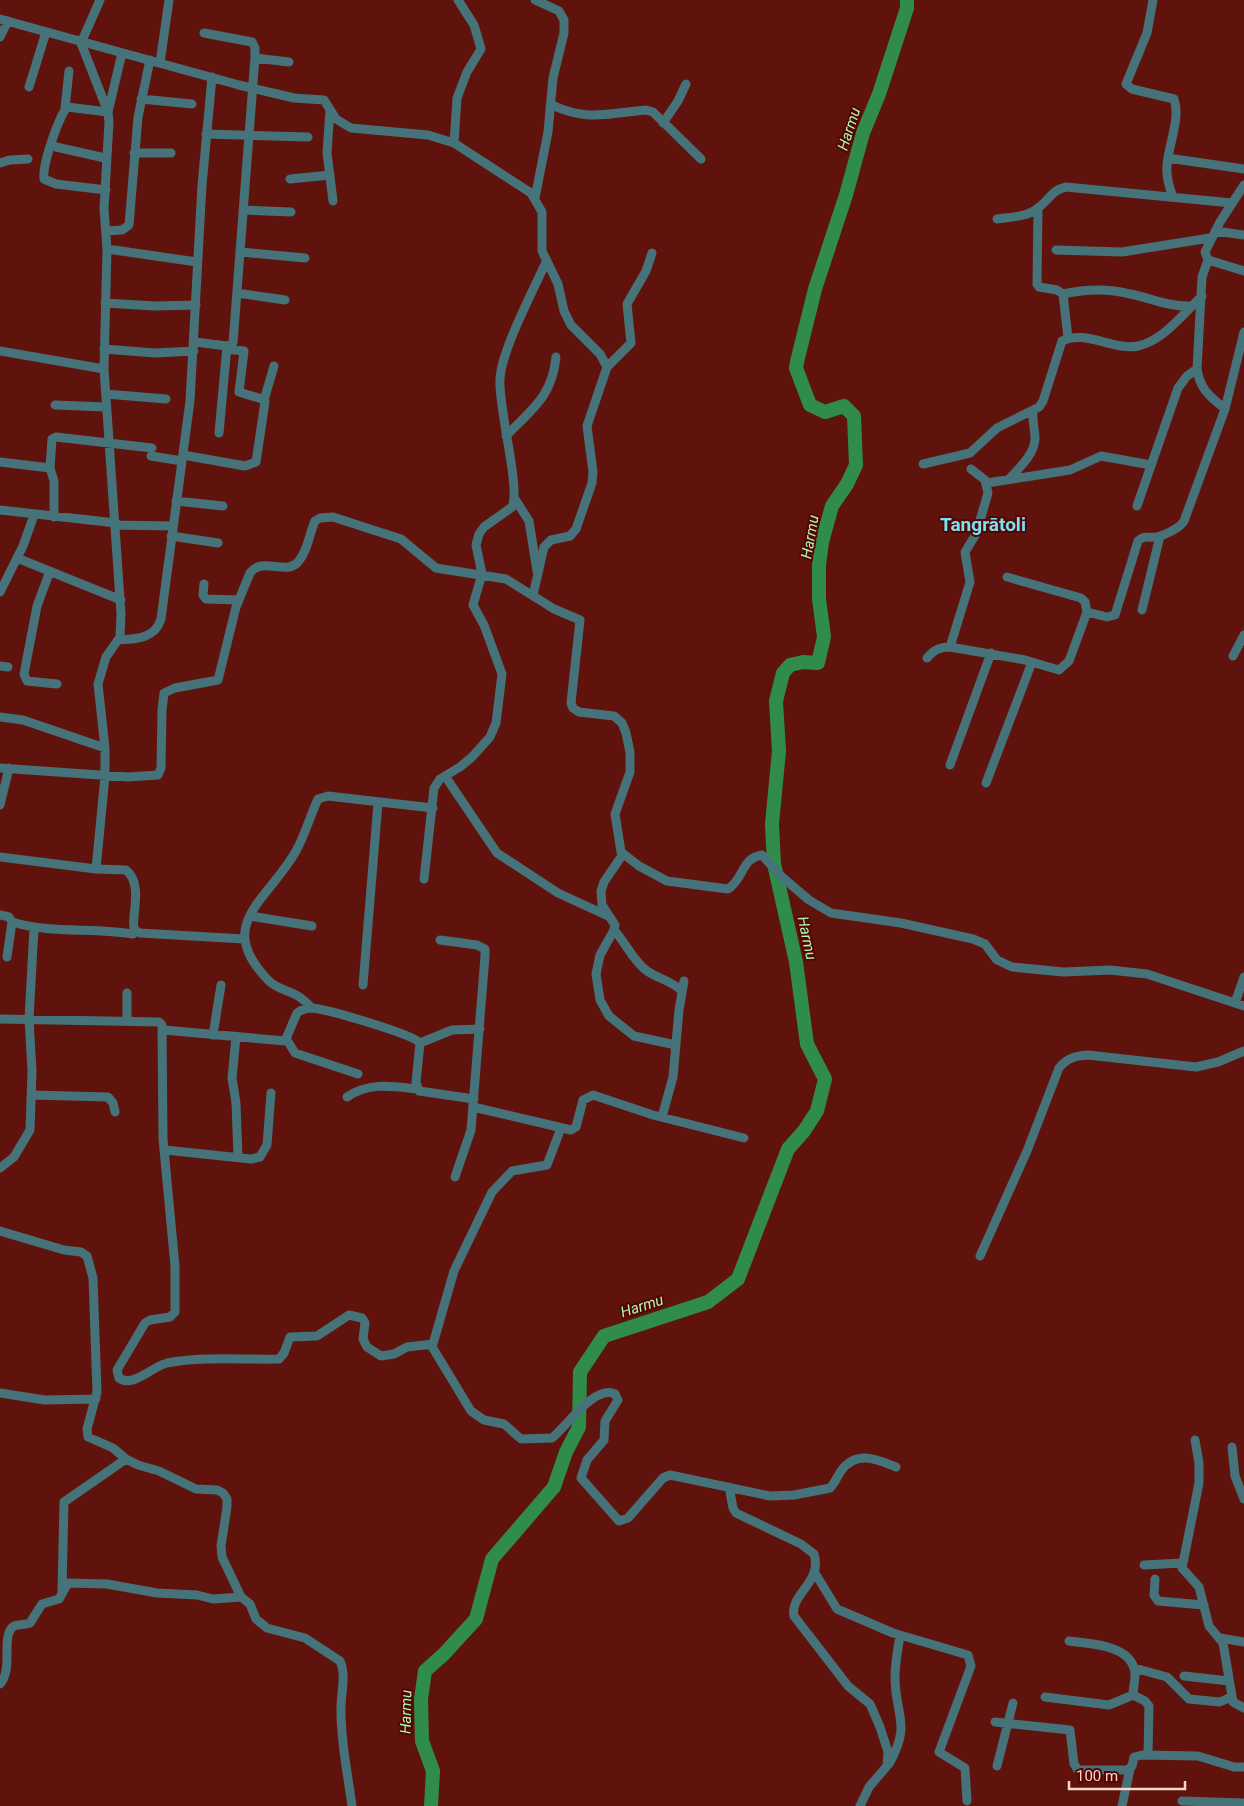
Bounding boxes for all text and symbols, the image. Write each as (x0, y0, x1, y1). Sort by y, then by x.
water label: Harmu (834, 105, 864, 153)
district label: Tangrātoli (940, 513, 1026, 536)
water label: Harmu (797, 514, 823, 560)
water label: Harmu (794, 915, 820, 961)
water label: Harmu (618, 1291, 666, 1321)
water label: Harmu (397, 1690, 415, 1734)
scale bar (1069, 1758, 1185, 1790)
text: 100 m (1076, 1767, 1118, 1785)

